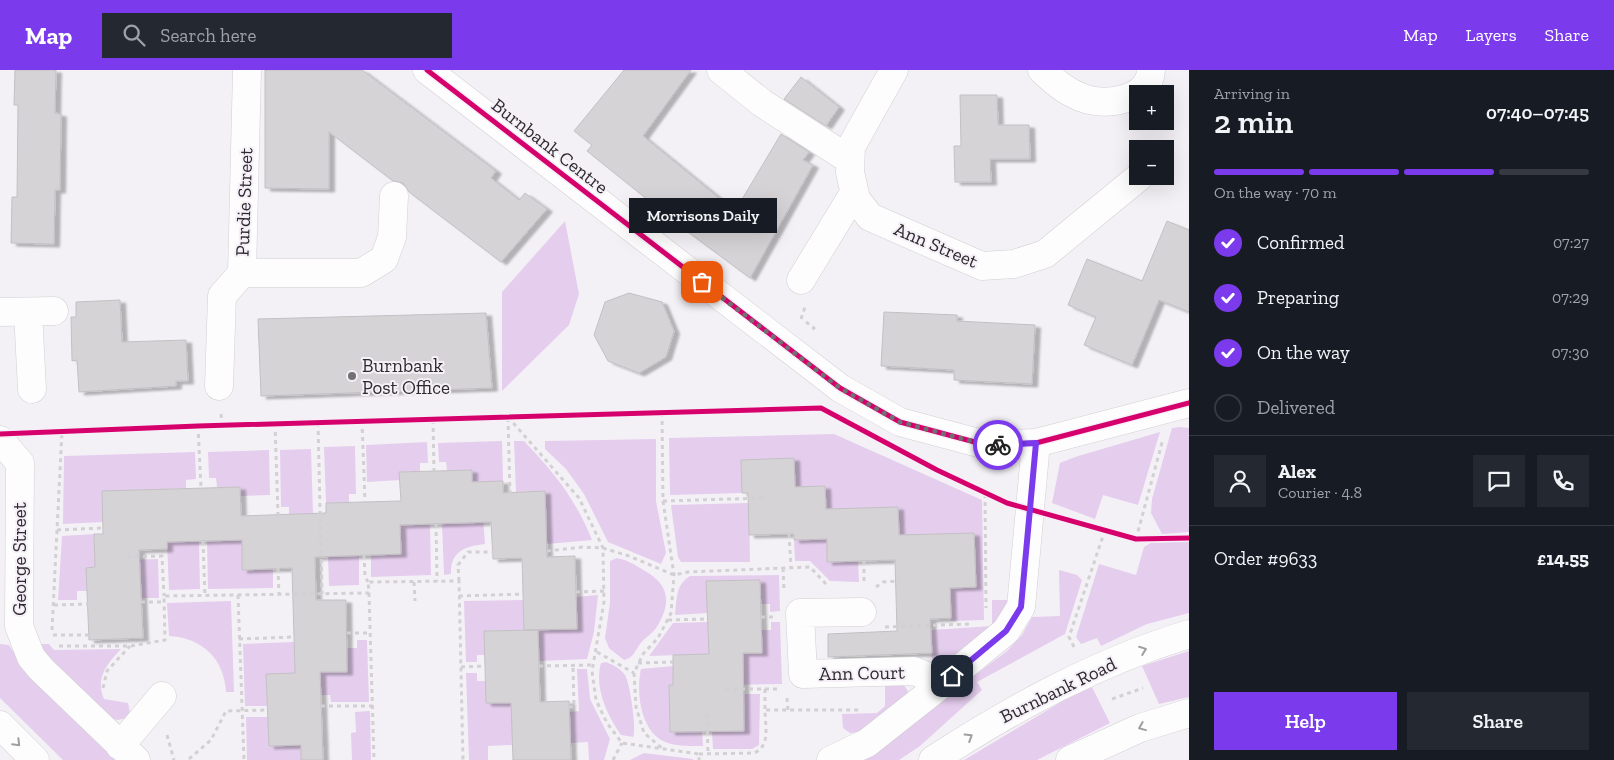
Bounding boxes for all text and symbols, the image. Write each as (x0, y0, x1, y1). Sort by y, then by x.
search box (102, 13, 452, 58)
text: Map (25, 21, 72, 50)
icon: search (120, 21, 148, 49)
text: Search here (160, 24, 257, 47)
text: Map (1403, 24, 1438, 46)
text: Layers (1466, 24, 1517, 46)
text: Share (1545, 24, 1589, 46)
text: Arriving in (1214, 84, 1290, 103)
map controls (1129, 85, 1174, 185)
button: + (1129, 85, 1174, 130)
street label: Burnbank Centre (487, 93, 613, 199)
text: 07:40–07:45 (1486, 101, 1589, 124)
text: 2 min (1214, 103, 1293, 141)
button: − (1129, 140, 1174, 185)
street label: Purdie Street (231, 147, 257, 257)
text: On the way · 70 m (1214, 183, 1337, 202)
callout: Morrisons Daily (628, 197, 776, 232)
text: Morrisons Daily (647, 206, 759, 225)
street label: Ann Street (891, 217, 981, 273)
icon: check (1214, 229, 1242, 257)
text: Confirmed (1257, 231, 1344, 254)
text: 07:27 (1553, 233, 1589, 252)
pin (681, 261, 723, 303)
icon: bag (688, 268, 716, 296)
icon: check (1214, 284, 1242, 312)
text: Preparing (1257, 286, 1339, 309)
text: 07:29 (1552, 288, 1589, 307)
icon: check (1214, 339, 1242, 367)
text: On the way (1257, 341, 1350, 364)
text: 07:30 (1552, 343, 1589, 362)
place label: Burnbank Post Office (362, 354, 450, 399)
marker: Burnbank Post Office (346, 370, 358, 382)
text: Delivered (1257, 396, 1335, 419)
courier (973, 420, 1023, 470)
icon: bike (984, 431, 1012, 459)
button: person (1214, 455, 1266, 507)
button: chat (1473, 455, 1525, 507)
button: phone (1537, 455, 1589, 507)
text: Alex (1278, 460, 1316, 483)
text: Courier · 4.8 (1278, 483, 1362, 502)
street label: George Street (8, 502, 31, 616)
text: Order #9633 (1214, 547, 1317, 570)
text: £14.55 (1537, 547, 1589, 570)
one-way arrow (1139, 646, 1147, 656)
street label: Burnbank Road (996, 652, 1120, 728)
pin (931, 655, 973, 697)
street label: Ann Court (819, 661, 905, 685)
icon: home (938, 662, 966, 690)
button: Help (1214, 692, 1397, 750)
button: Share (1407, 692, 1589, 750)
one-way arrow (1139, 722, 1147, 732)
one-way arrow (964, 734, 973, 743)
one-way arrow (11, 737, 20, 746)

